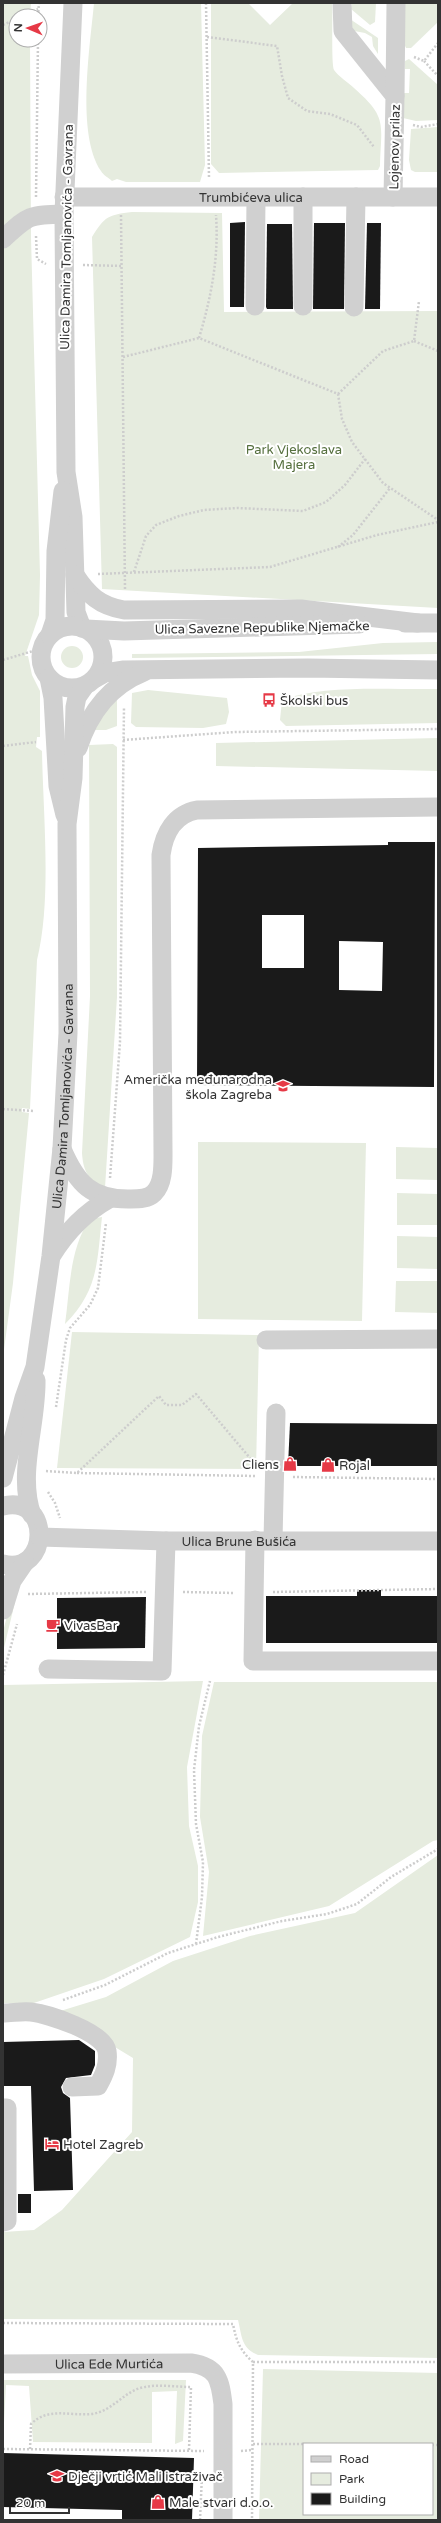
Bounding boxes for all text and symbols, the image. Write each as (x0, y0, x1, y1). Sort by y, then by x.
north arrow (8, 8, 48, 48)
text: N (12, 23, 25, 32)
street label: Lojenov prilaz (386, 104, 404, 190)
street label: Ulica Damira Tomljanovića - Gavrana (57, 124, 77, 350)
street label: Trumbićeva ulica (199, 190, 303, 206)
park label: Park Vjekoslava Majera (246, 442, 342, 473)
street label: Ulica Savezne Republike Njemačke (154, 618, 370, 638)
bus stop icon: Školski bus (261, 692, 277, 708)
place label: Školski bus (280, 693, 348, 709)
street label: Ulica Damira Tomljanovića - Gavrana (49, 983, 77, 1210)
place label: Američka međunarodna škola Zagreba (123, 1072, 272, 1103)
school or university icon: Američka međunarodna škola Zagreba (275, 1078, 291, 1094)
shop icon: Cliens (282, 1456, 298, 1472)
place label: Cliens (242, 1457, 279, 1473)
shop icon: Rojal (320, 1457, 336, 1473)
place label: Rojal (339, 1458, 370, 1474)
street label: Ulica Brune Bušića (181, 1534, 296, 1550)
cafe icon: VivasBar (45, 1617, 61, 1633)
place label: VivasBar (64, 1618, 118, 1634)
hotel icon: Hotel Zagreb (44, 2136, 60, 2152)
place label: Hotel Zagreb (63, 2137, 143, 2153)
street label: Ulica Ede Murtića (55, 2356, 163, 2373)
legend (303, 2443, 433, 2515)
text: Road (339, 2452, 369, 2466)
school or university icon: Dječji vrtić Mali istraživač (49, 2468, 65, 2484)
place label: Dječji vrtić Mali istraživač (68, 2469, 223, 2485)
text: Park (339, 2472, 365, 2486)
scale bar (10, 2489, 69, 2515)
text: Building (339, 2492, 386, 2506)
shop icon: Male stvari d.o.o. (150, 2494, 166, 2510)
place label: Male stvari d.o.o. (169, 2495, 273, 2511)
text: 20 m (16, 2496, 45, 2510)

